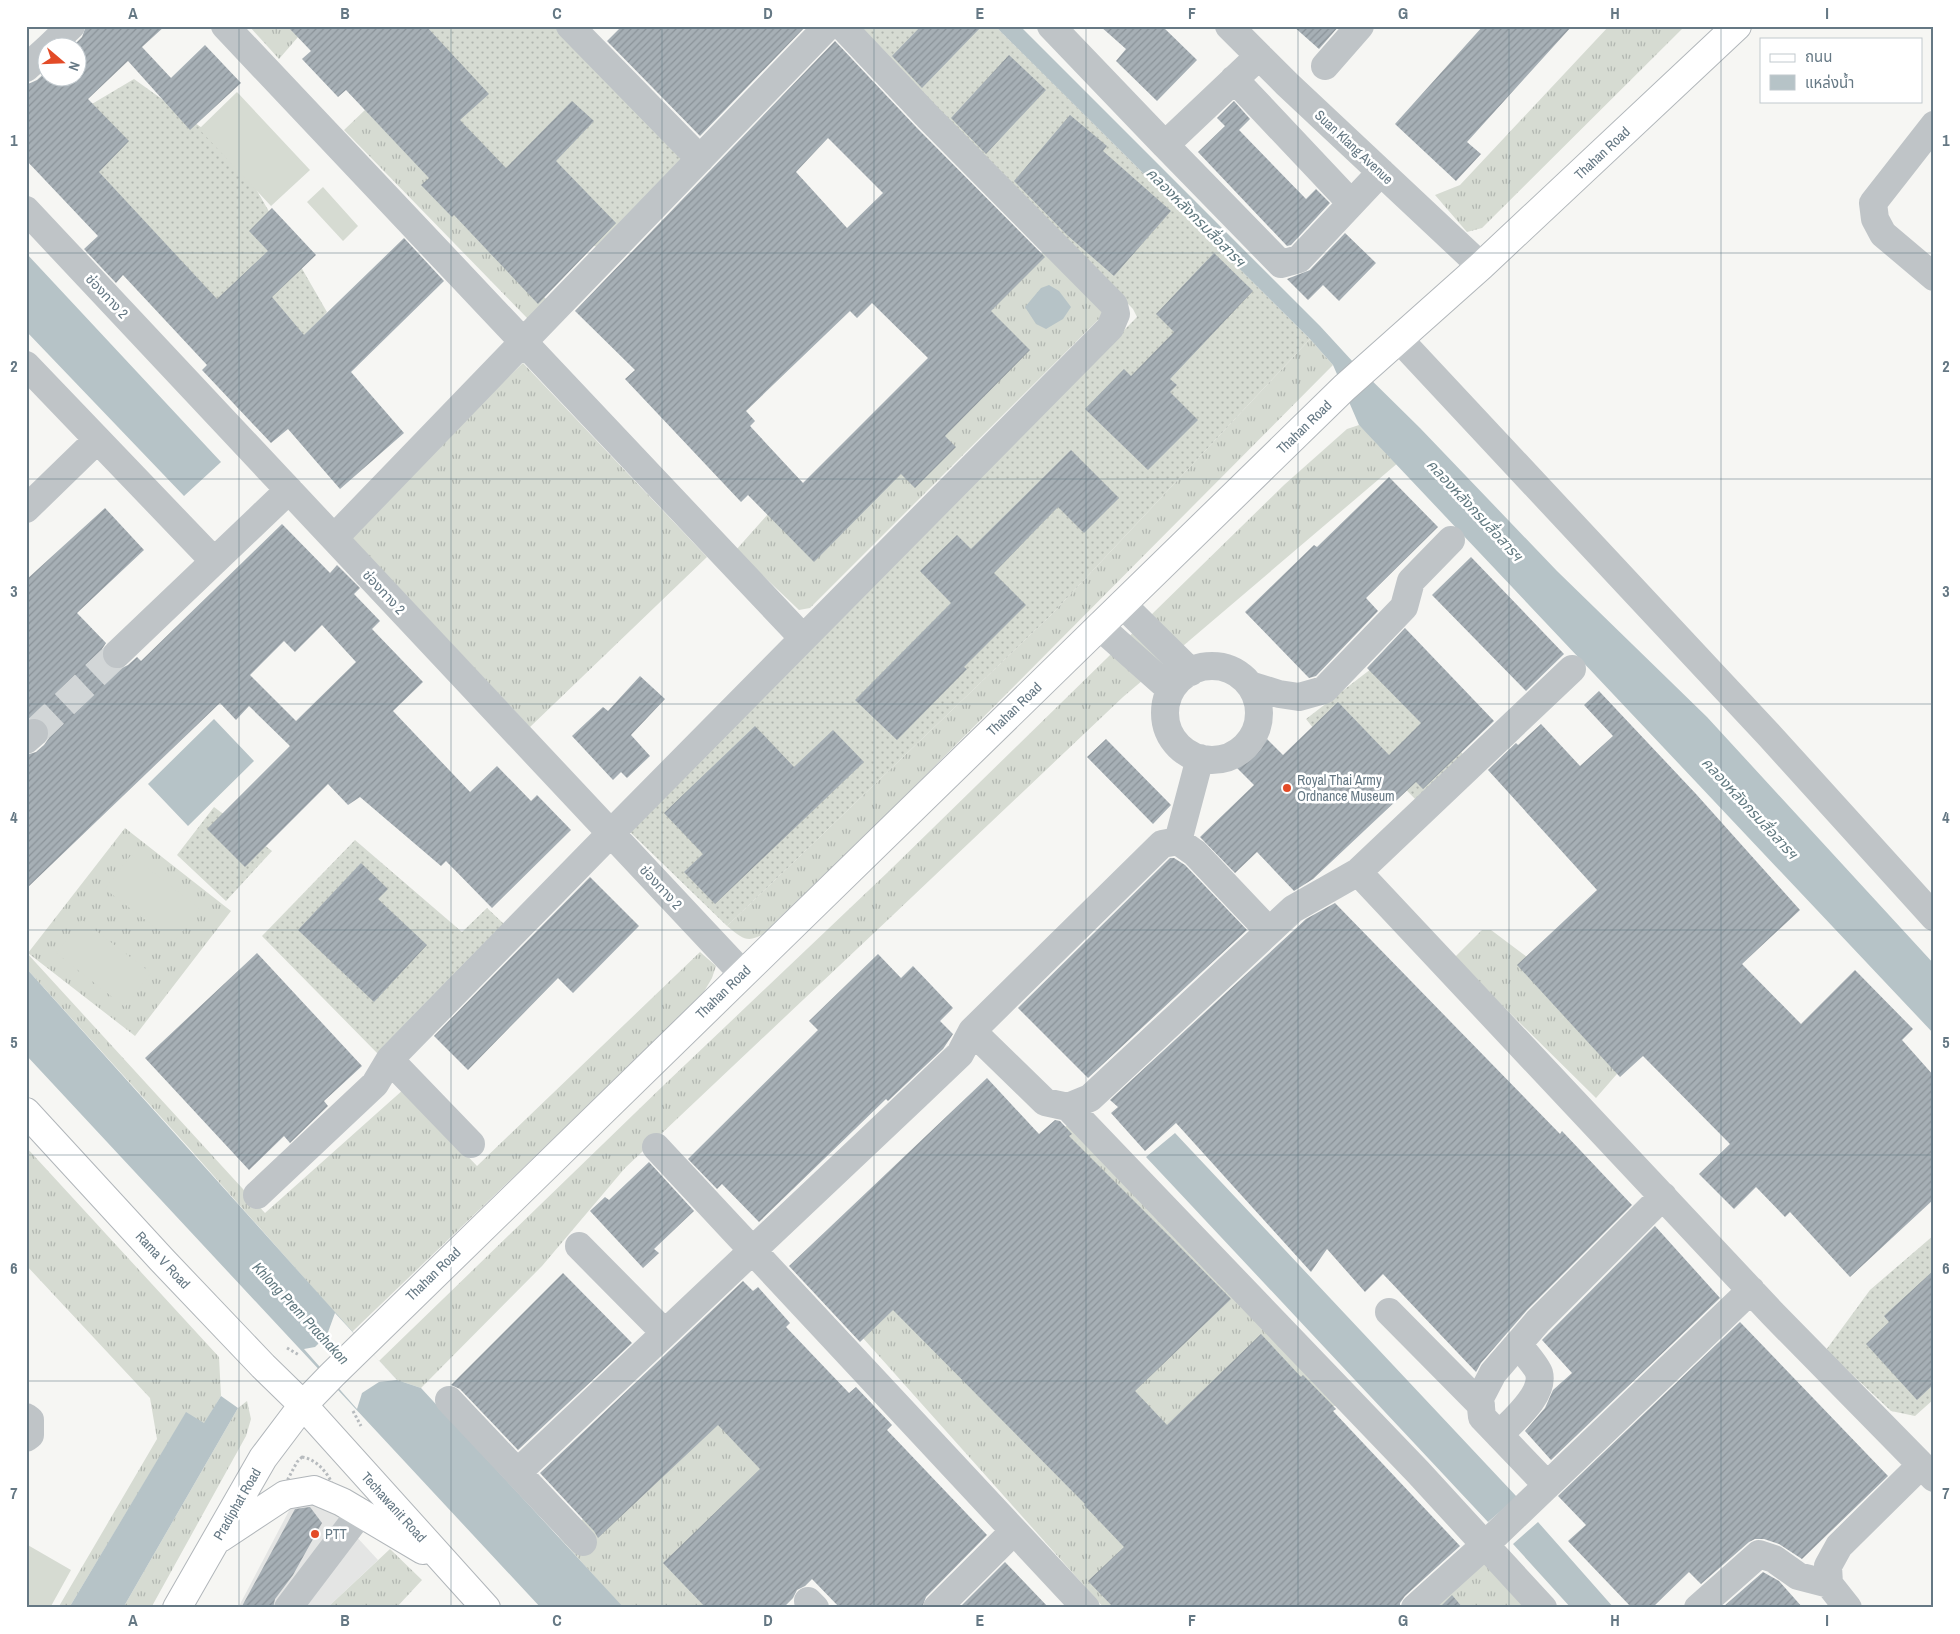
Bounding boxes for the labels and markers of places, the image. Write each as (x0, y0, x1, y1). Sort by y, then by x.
place label: Royal Thai Army Ordnance Museum (1297, 771, 1395, 805)
marker: Royal Thai Army Ordnance Museum (1281, 782, 1293, 794)
place label: PTT (325, 1525, 347, 1543)
marker: PTT (309, 1528, 321, 1540)

